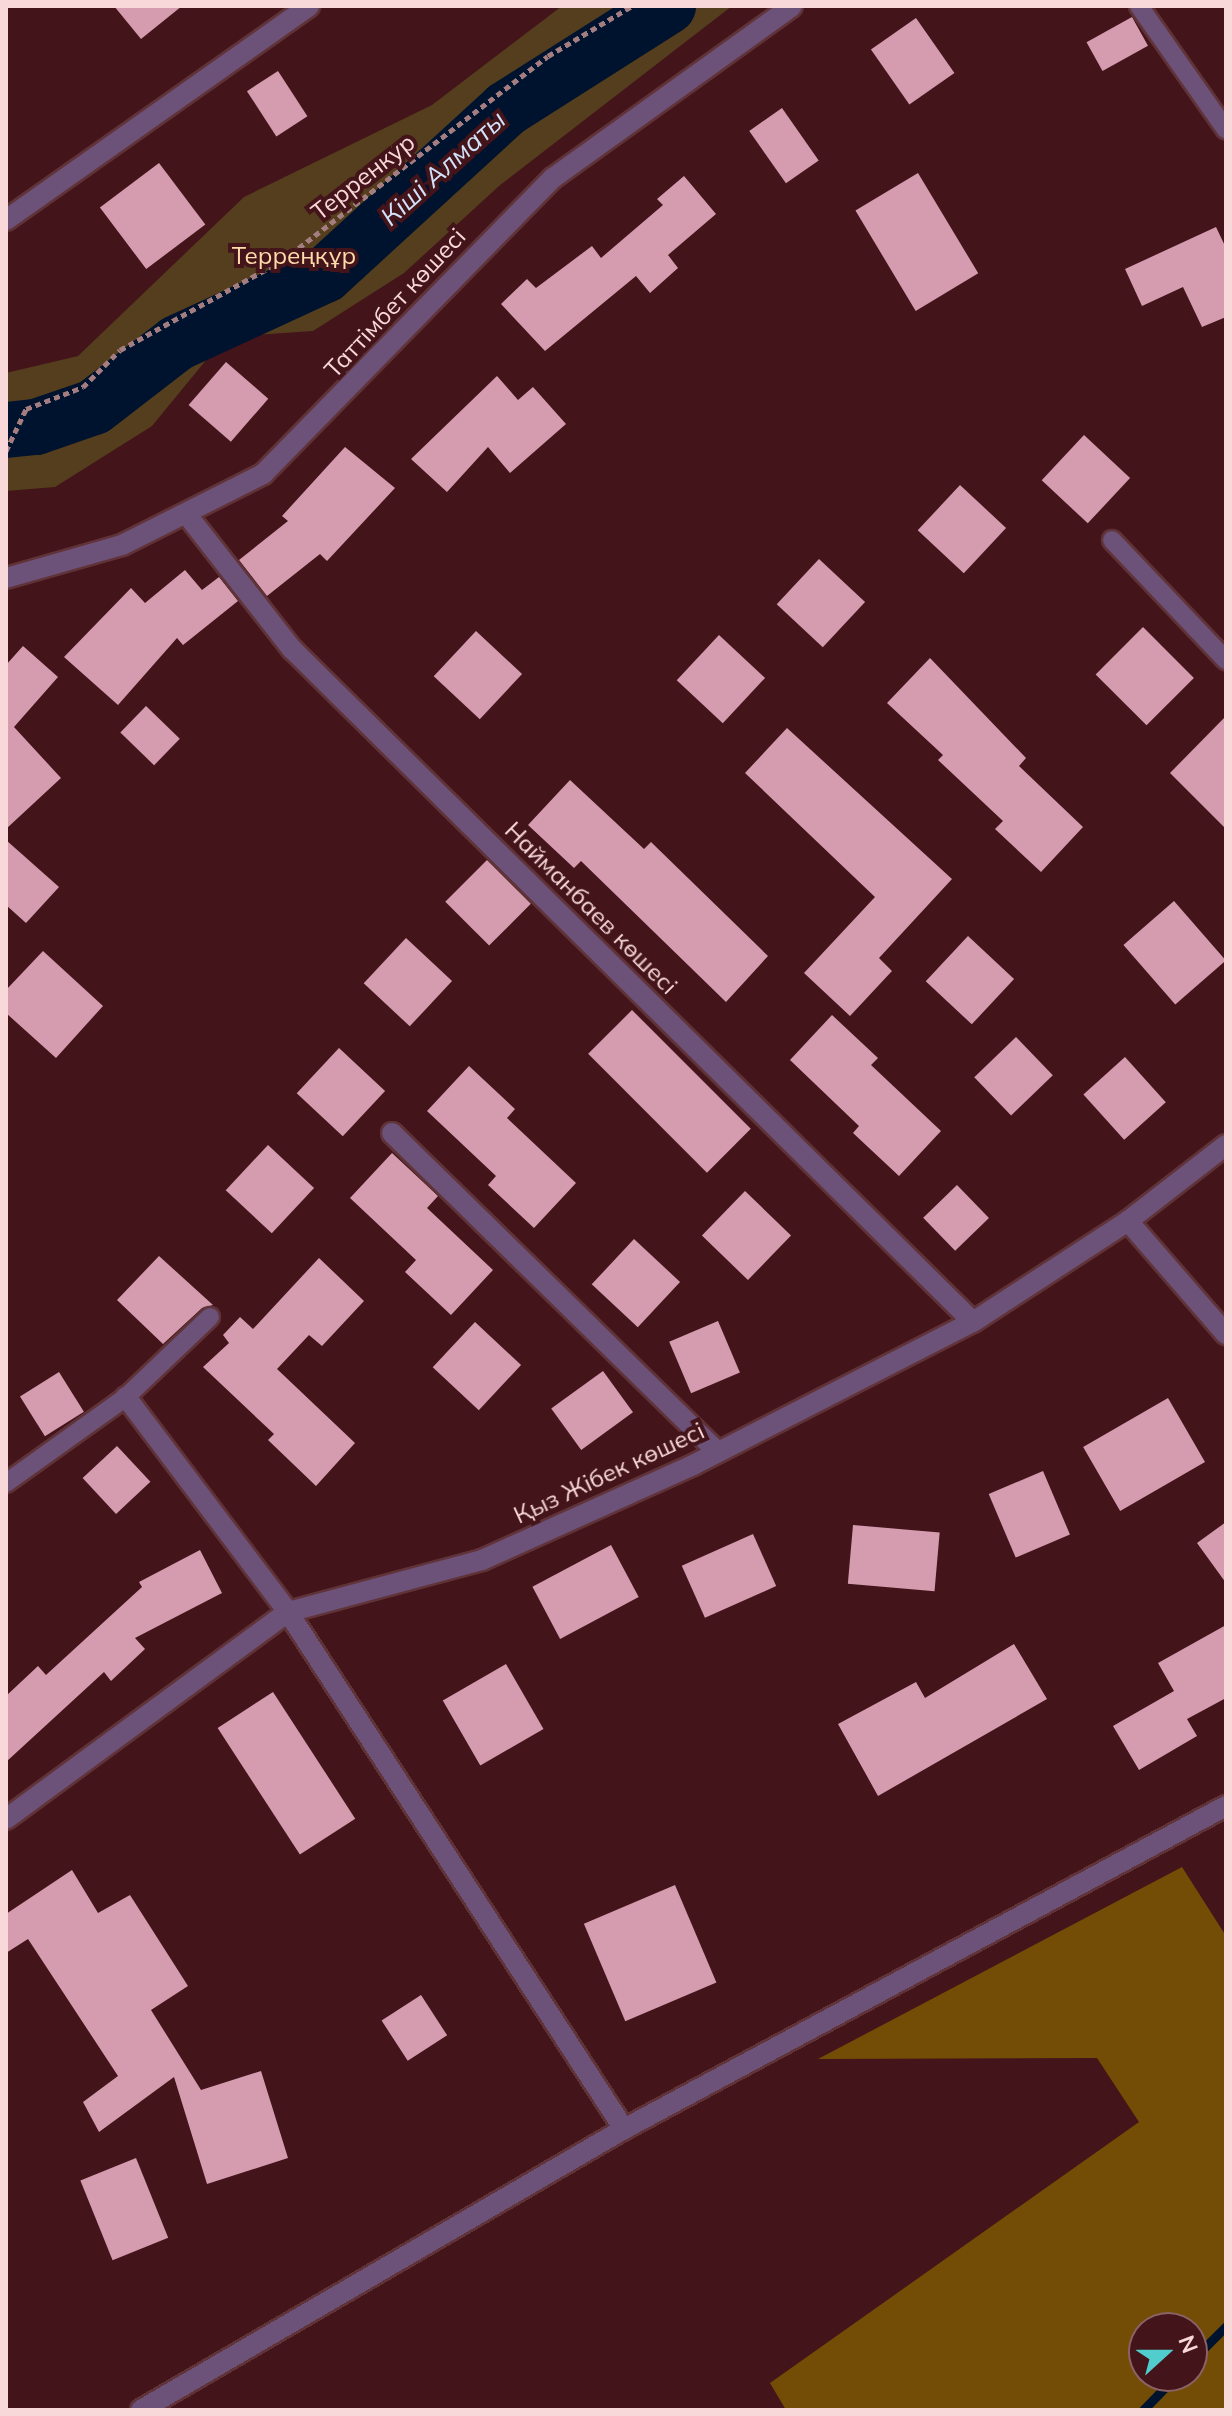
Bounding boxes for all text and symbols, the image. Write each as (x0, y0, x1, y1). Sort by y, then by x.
water label: Кіші Алматы (374, 104, 512, 232)
street label: Терренкур (306, 128, 420, 226)
street label: Таттімбет көшесі (318, 222, 472, 384)
park label: Терреңқұр (232, 242, 356, 270)
street label: Найманбаев көшесі (499, 816, 683, 1000)
street label: Қыз Жібек көшесі (509, 1416, 709, 1530)
north arrow (1128, 2312, 1208, 2392)
text: N (1172, 2331, 1205, 2357)

